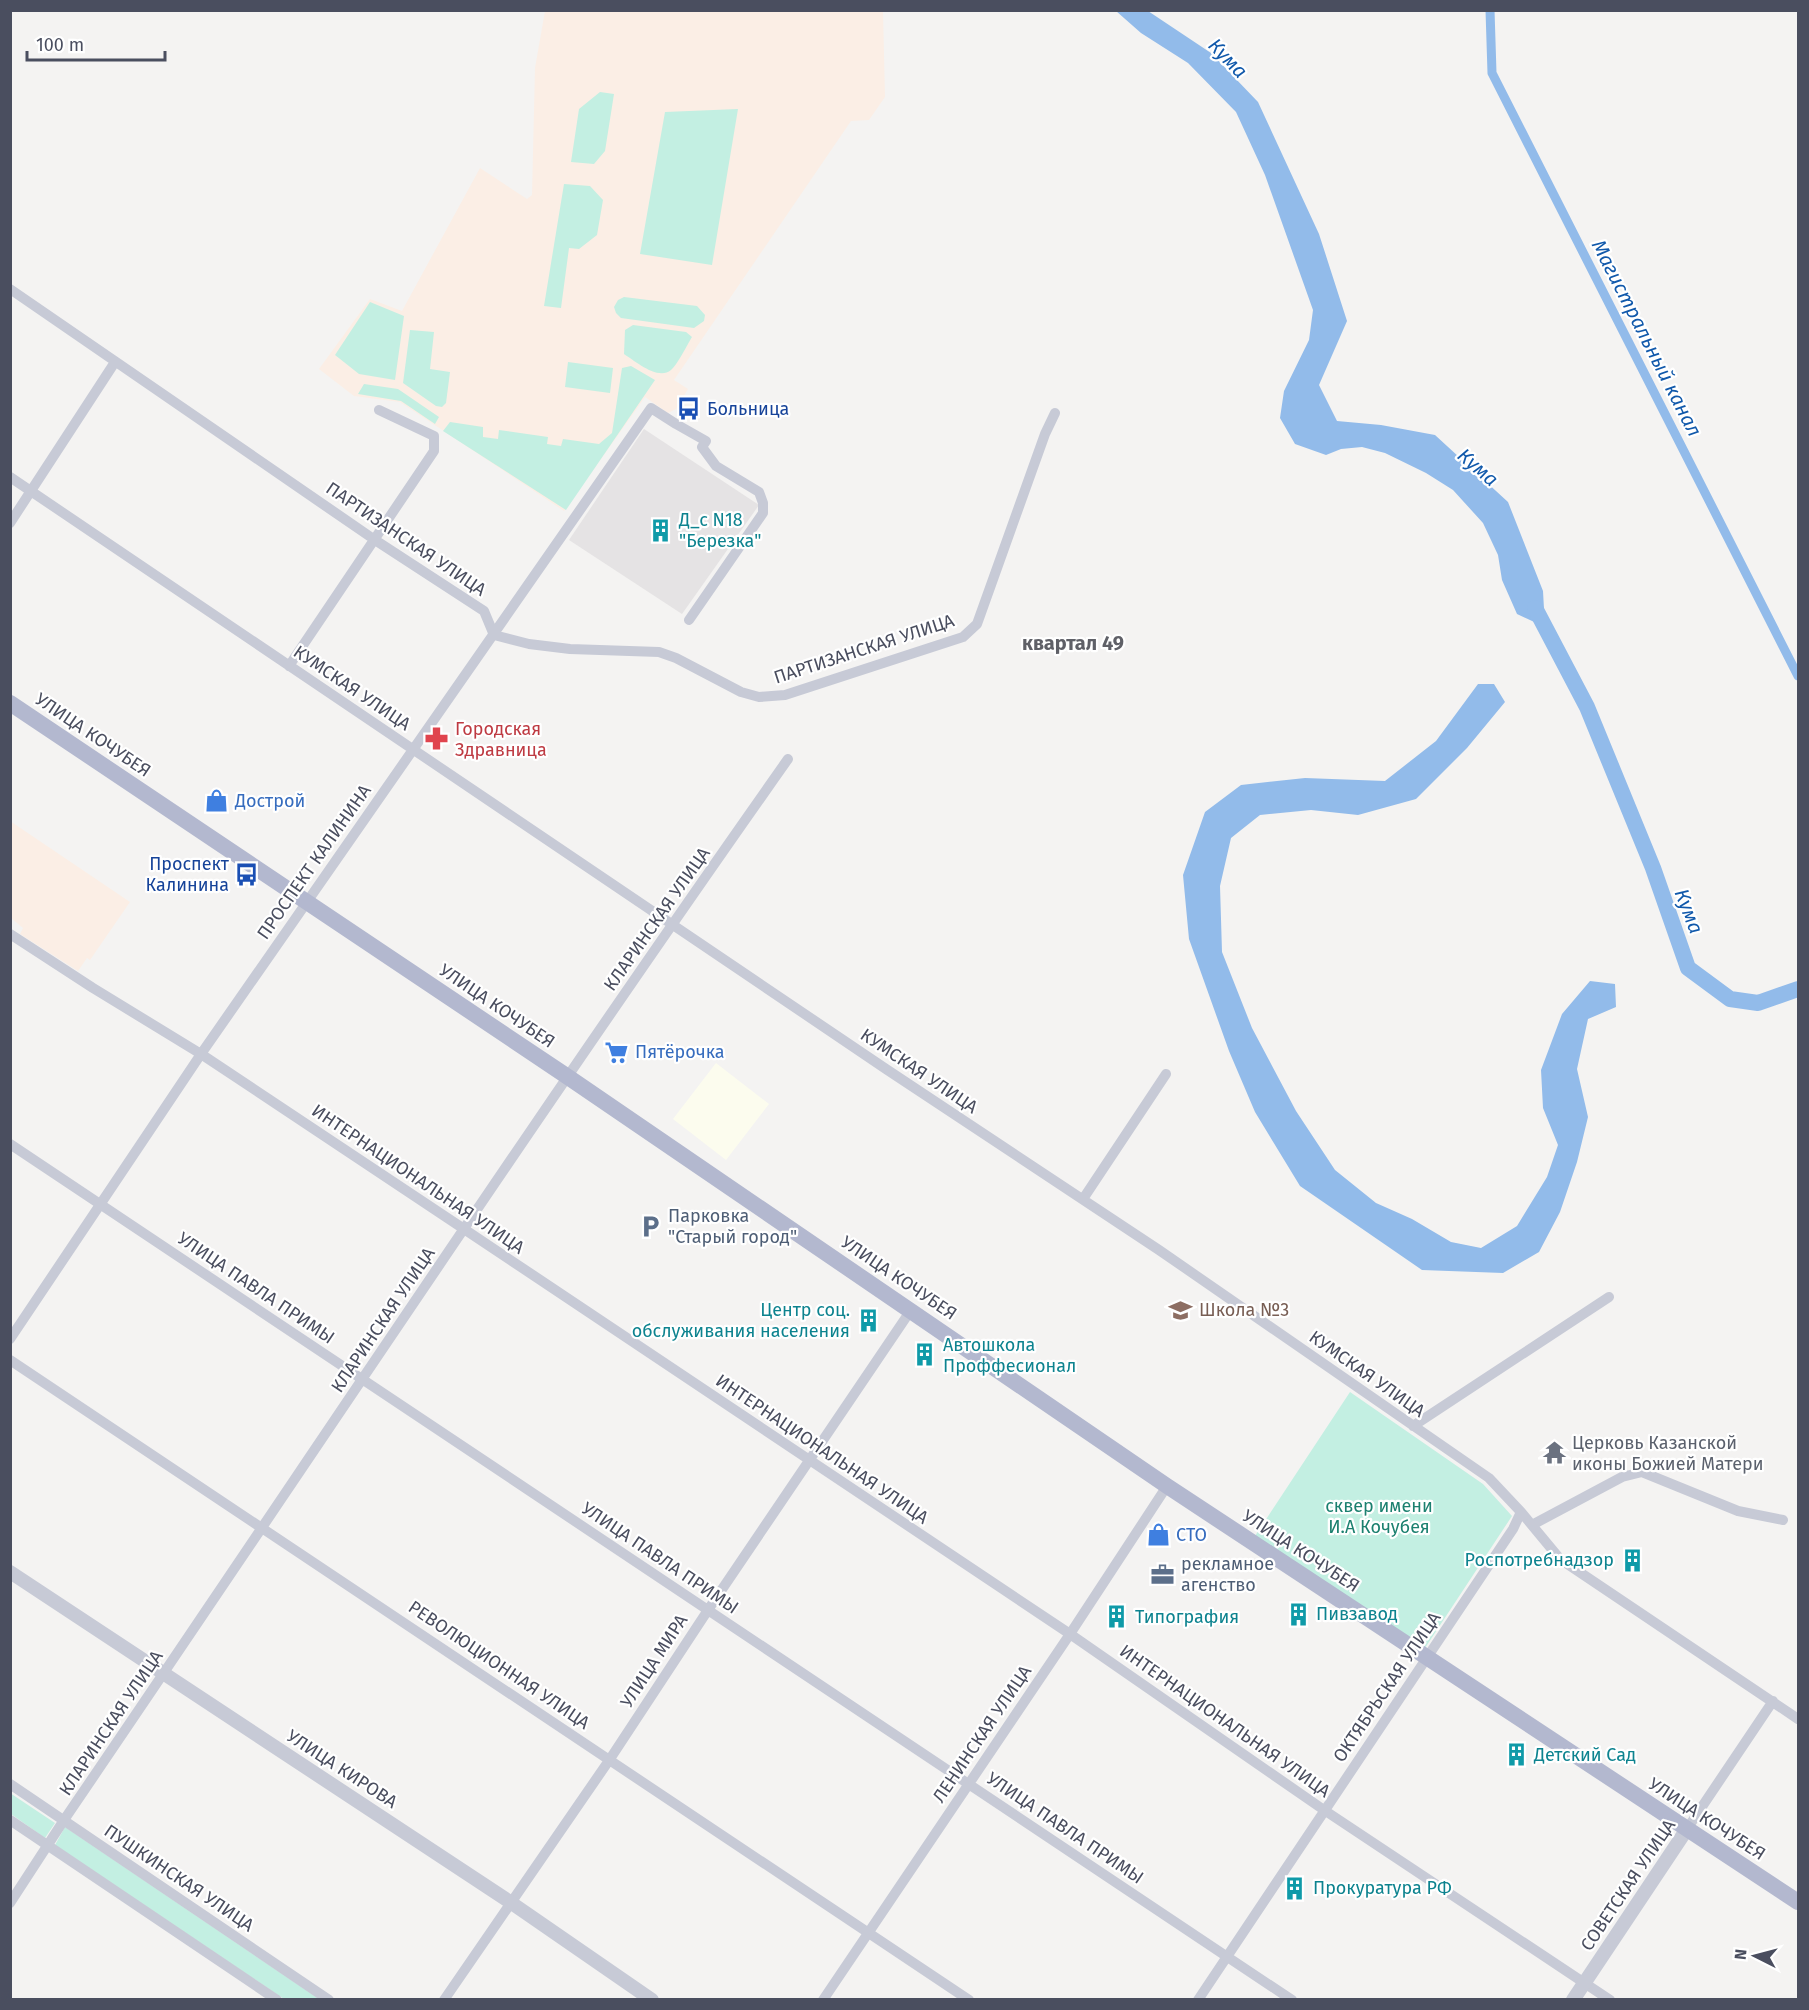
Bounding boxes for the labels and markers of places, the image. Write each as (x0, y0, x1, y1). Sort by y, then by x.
bus stop icon: Больница (676, 396, 702, 422)
place label: Больница (707, 398, 789, 420)
place label: Д_с N18 "Березка" (678, 509, 761, 552)
building icon: Д_с N18 "Березка" (648, 517, 674, 543)
place label: Городская Здравница (455, 718, 547, 761)
pharmacy icon: Городская Здравница (424, 726, 450, 752)
shop icon: Дострой (204, 788, 230, 814)
place label: Дострой (234, 790, 305, 812)
place label: Проспект Калинина (146, 853, 230, 896)
bus stop icon: Проспект Калинина (234, 861, 260, 887)
supermarket icon: Пятёрочка (604, 1039, 630, 1065)
place label: Пятёрочка (635, 1041, 725, 1063)
place label: Парковка "Старый город" (668, 1205, 797, 1248)
parking icon: Парковка "Старый город" (637, 1213, 663, 1239)
school or university icon: Школа №3 (1168, 1297, 1194, 1323)
place label: Центр соц. обслуживания населения (632, 1299, 850, 1342)
place label: Школа №3 (1199, 1299, 1289, 1321)
building icon: Центр соц. обслуживания населения (855, 1307, 881, 1333)
place label: Автошкола Проффесионал (943, 1334, 1076, 1377)
building icon: Автошкола Проффесионал (912, 1342, 938, 1368)
place label: Церковь Казанской иконы Божией Матери (1572, 1432, 1763, 1475)
temple icon: Церковь Казанской иконы Божией Матери (1541, 1440, 1567, 1466)
shop icon: СТО (1145, 1522, 1171, 1548)
place label: СТО (1176, 1524, 1207, 1546)
building icon: Роспотребнадзор (1619, 1547, 1645, 1573)
place label: Роспотребнадзор (1465, 1549, 1614, 1571)
place label: рекламное агенство (1181, 1553, 1274, 1596)
office icon: рекламное агенство (1150, 1561, 1176, 1587)
building icon: Пивзавод (1285, 1601, 1311, 1627)
place label: Пивзавод (1316, 1603, 1398, 1625)
building icon: Типография (1104, 1604, 1130, 1630)
place label: Типография (1135, 1606, 1239, 1628)
building icon: Детский Сад (1503, 1742, 1529, 1768)
place label: Детский Сад (1533, 1744, 1636, 1766)
building icon: Прокуратура РФ (1282, 1875, 1308, 1901)
place label: Прокуратура РФ (1313, 1877, 1452, 1899)

